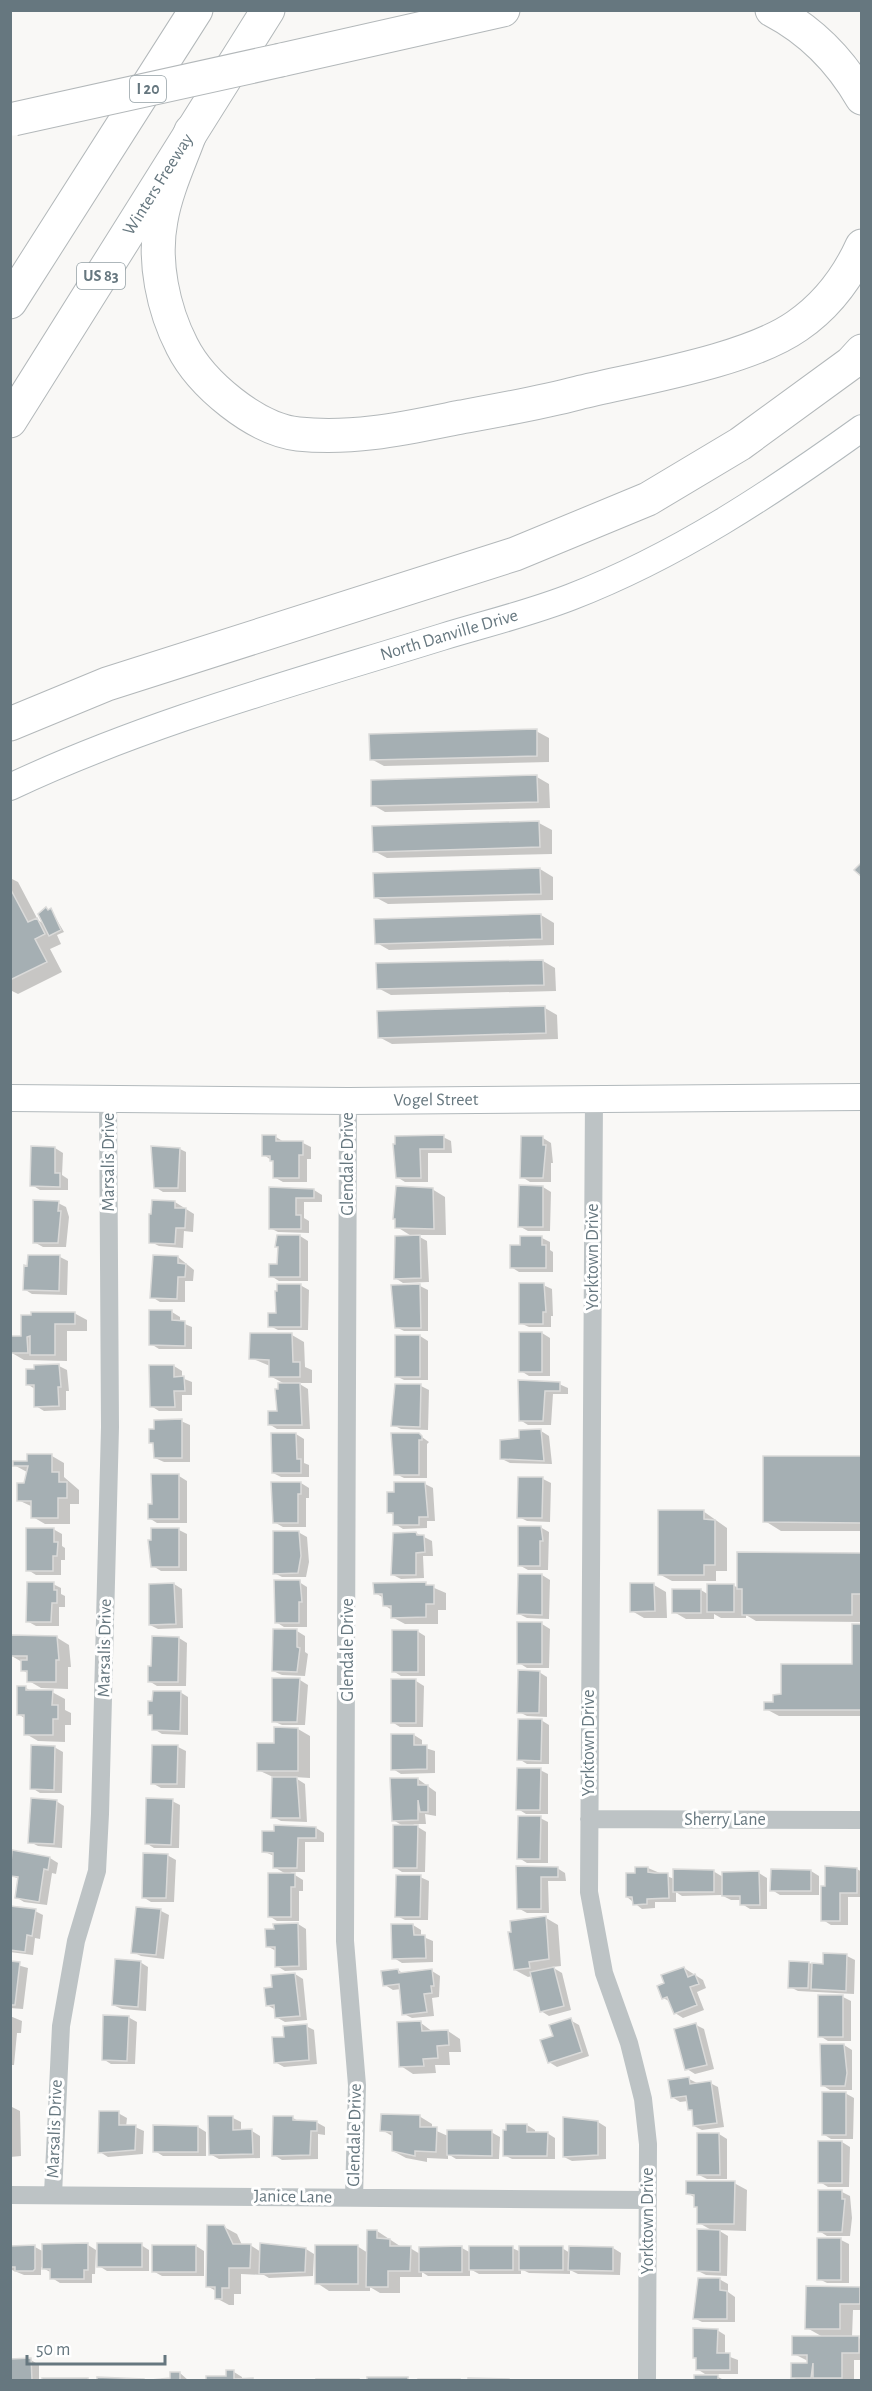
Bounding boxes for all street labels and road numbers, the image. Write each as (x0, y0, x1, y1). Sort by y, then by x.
road number: I 20 (130, 76, 166, 102)
street label: Winters Freeway (120, 130, 197, 239)
road number: US 83 (77, 263, 125, 289)
street label: North Danville Drive (378, 606, 520, 664)
street label: Vogel Street (393, 1091, 479, 1110)
street label: Glendale Drive (339, 1112, 357, 1216)
street label: Marsalis Drive (100, 1113, 118, 1211)
street label: Yorktown Drive (584, 1204, 602, 1310)
street label: Marsalis Drive (95, 1598, 115, 1698)
street label: Glendale Drive (339, 1598, 357, 1702)
street label: Yorktown Drive (580, 1690, 598, 1796)
street label: Sherry Lane (684, 1811, 766, 1829)
street label: Marsalis Drive (44, 2079, 66, 2179)
street label: Glendale Drive (345, 2083, 365, 2187)
street label: Yorktown Drive (639, 2168, 657, 2274)
street label: Janice Lane (254, 2187, 332, 2207)

